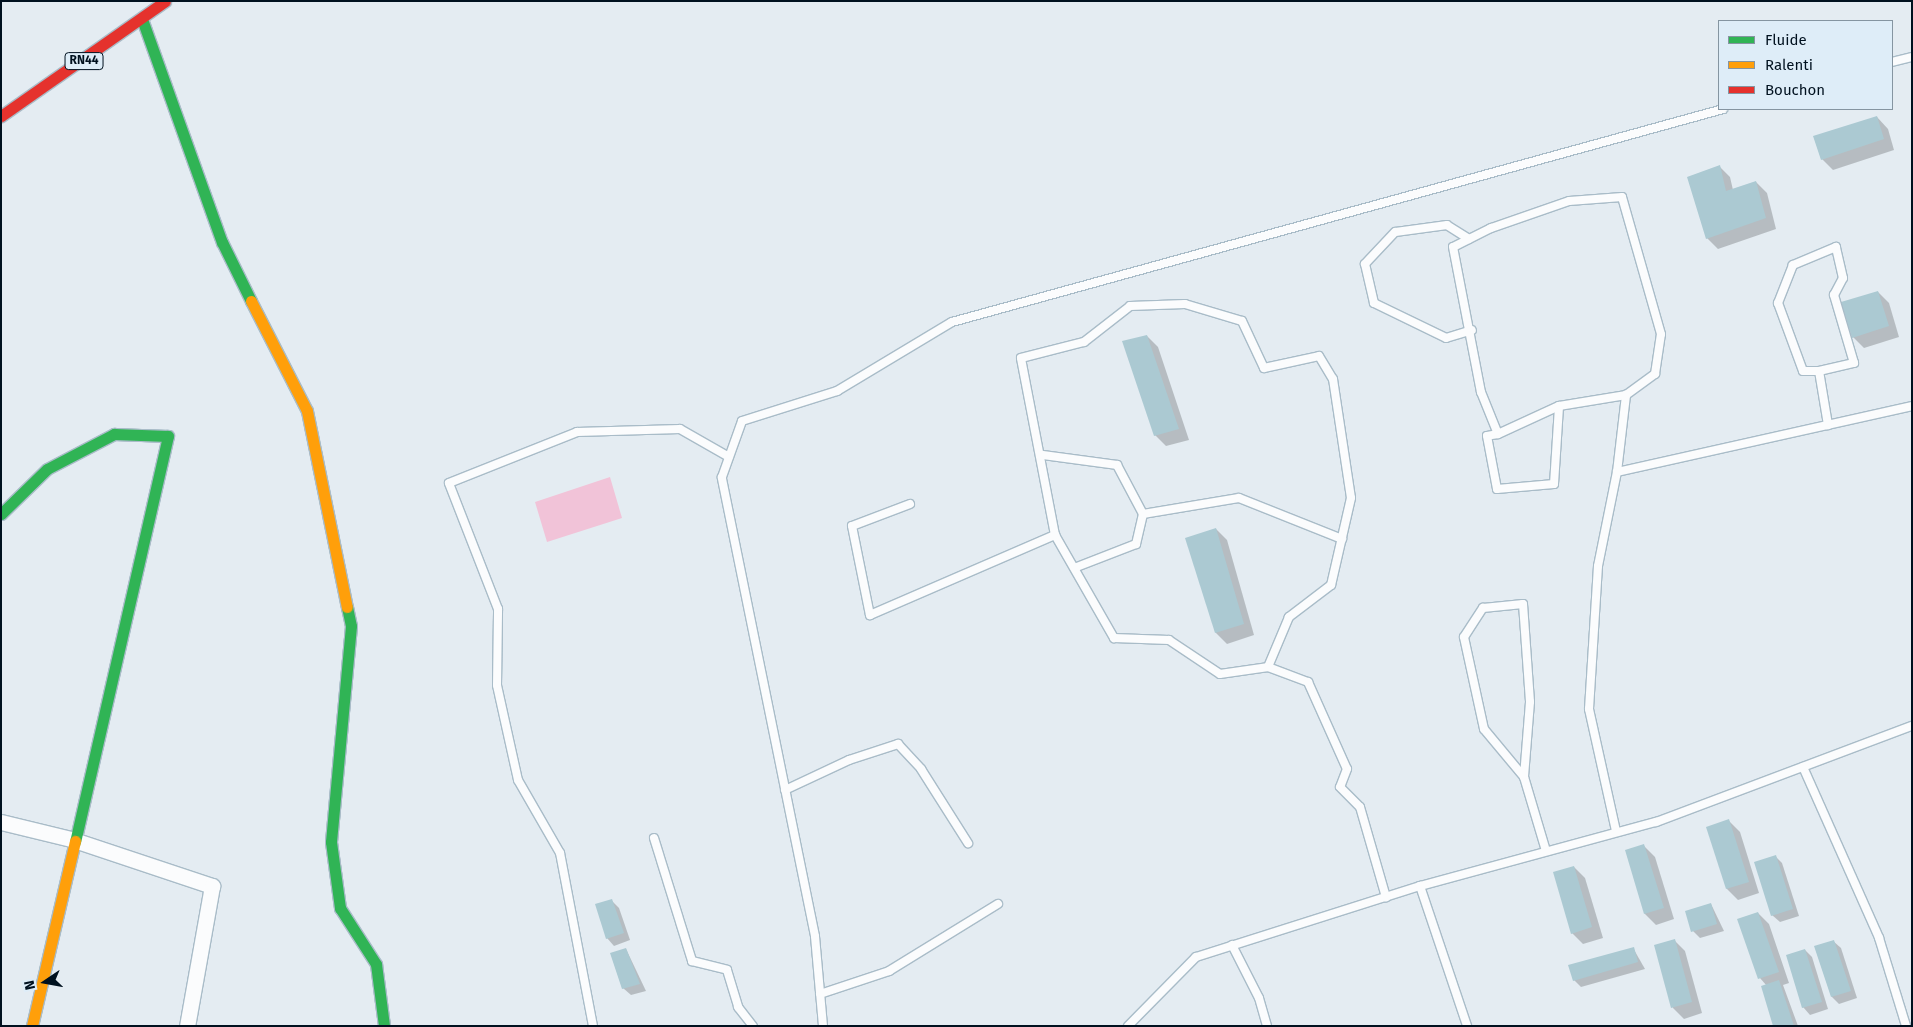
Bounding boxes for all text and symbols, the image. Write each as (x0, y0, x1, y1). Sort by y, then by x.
legend (1718, 20, 1893, 110)
text: Fluide (1765, 31, 1807, 49)
road number: RN44 (64, 51, 104, 70)
text: Ralenti (1765, 56, 1813, 74)
text: Bouchon (1765, 81, 1825, 99)
north arrow (20, 957, 70, 1007)
text: N (21, 979, 39, 992)

